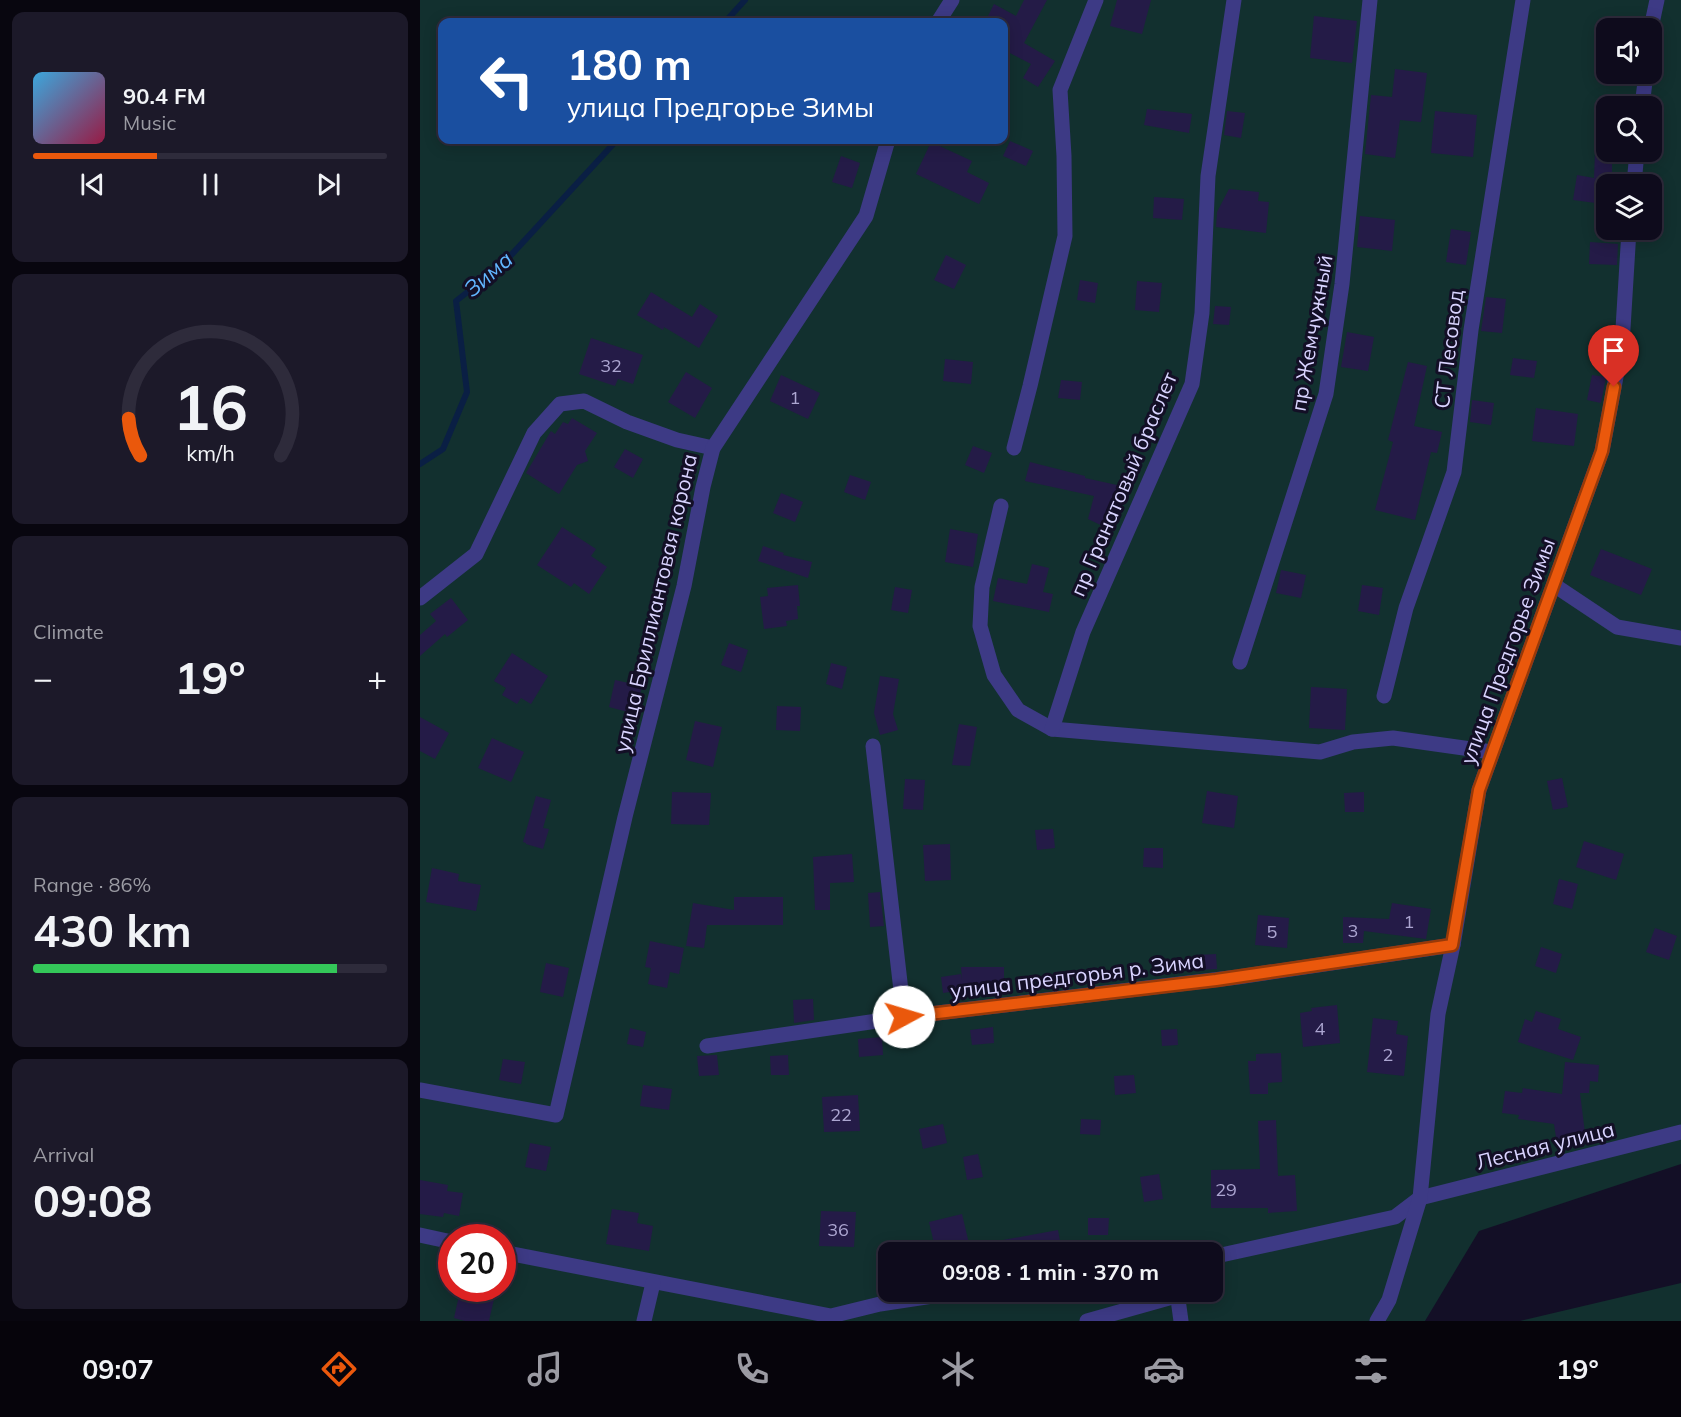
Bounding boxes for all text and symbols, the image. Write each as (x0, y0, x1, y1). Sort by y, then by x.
map controls (1596, 18, 1662, 240)
button: sound (1596, 18, 1662, 84)
text: 180 m (567, 38, 692, 91)
icon: left (468, 42, 546, 120)
text: 90.4 FM (123, 82, 206, 110)
text: улица Предгорье Зимы (567, 90, 874, 124)
button: search (1596, 96, 1662, 162)
text: Music (123, 110, 176, 135)
icon: previous (76, 168, 109, 201)
icon: pause (194, 168, 227, 201)
icon: next (312, 168, 345, 201)
button: layers (1596, 174, 1662, 240)
water label: Зима (458, 245, 518, 303)
street label: пр Жемчужный (1284, 253, 1338, 413)
street label: СТ Лесовод (1428, 288, 1468, 410)
pin (1588, 325, 1639, 387)
icon: arrive (1597, 334, 1630, 367)
house number: 32 (600, 354, 622, 377)
text: 16 (173, 367, 247, 446)
street label: пр Гранатовый браслет (1064, 368, 1182, 600)
house number: 1 (790, 386, 800, 409)
text: km/h (186, 439, 234, 466)
street label: улица Бриллиантовая корона (608, 451, 702, 755)
street label: улица Предгорье Зимы (1454, 534, 1560, 768)
text: Climate (33, 619, 104, 644)
text: 19° (174, 649, 246, 705)
text: − (33, 657, 53, 698)
text: + (367, 657, 387, 698)
text: Range · 86% (33, 872, 151, 897)
text: 430 km (33, 902, 192, 958)
house number: 1 (1404, 910, 1414, 933)
house number: 3 (1348, 919, 1358, 942)
house number: 5 (1267, 920, 1278, 943)
street label: улица предгорья р. Зима (949, 947, 1205, 1003)
position arrow (872, 985, 936, 1049)
house number: 4 (1315, 1017, 1326, 1040)
house number: 2 (1383, 1043, 1393, 1066)
house number: 22 (830, 1103, 852, 1126)
street label: Лесная улица (1473, 1115, 1617, 1175)
text: Arrival (33, 1142, 94, 1167)
text: 09:08 (33, 1172, 152, 1228)
house number: 29 (1215, 1178, 1237, 1201)
house number: 36 (827, 1218, 849, 1241)
speed limit sign: 20 (438, 1224, 516, 1302)
text: 09:08 · 1 min · 370 m (942, 1258, 1159, 1286)
icon: directions (318, 1348, 360, 1390)
icon: music (524, 1348, 566, 1390)
icon: phone (731, 1348, 773, 1390)
icon: climate (937, 1348, 979, 1390)
icon: car (1143, 1348, 1185, 1390)
icon: filters (1350, 1348, 1392, 1390)
text: 09:07 (82, 1352, 154, 1386)
text: 19° (1556, 1352, 1599, 1386)

